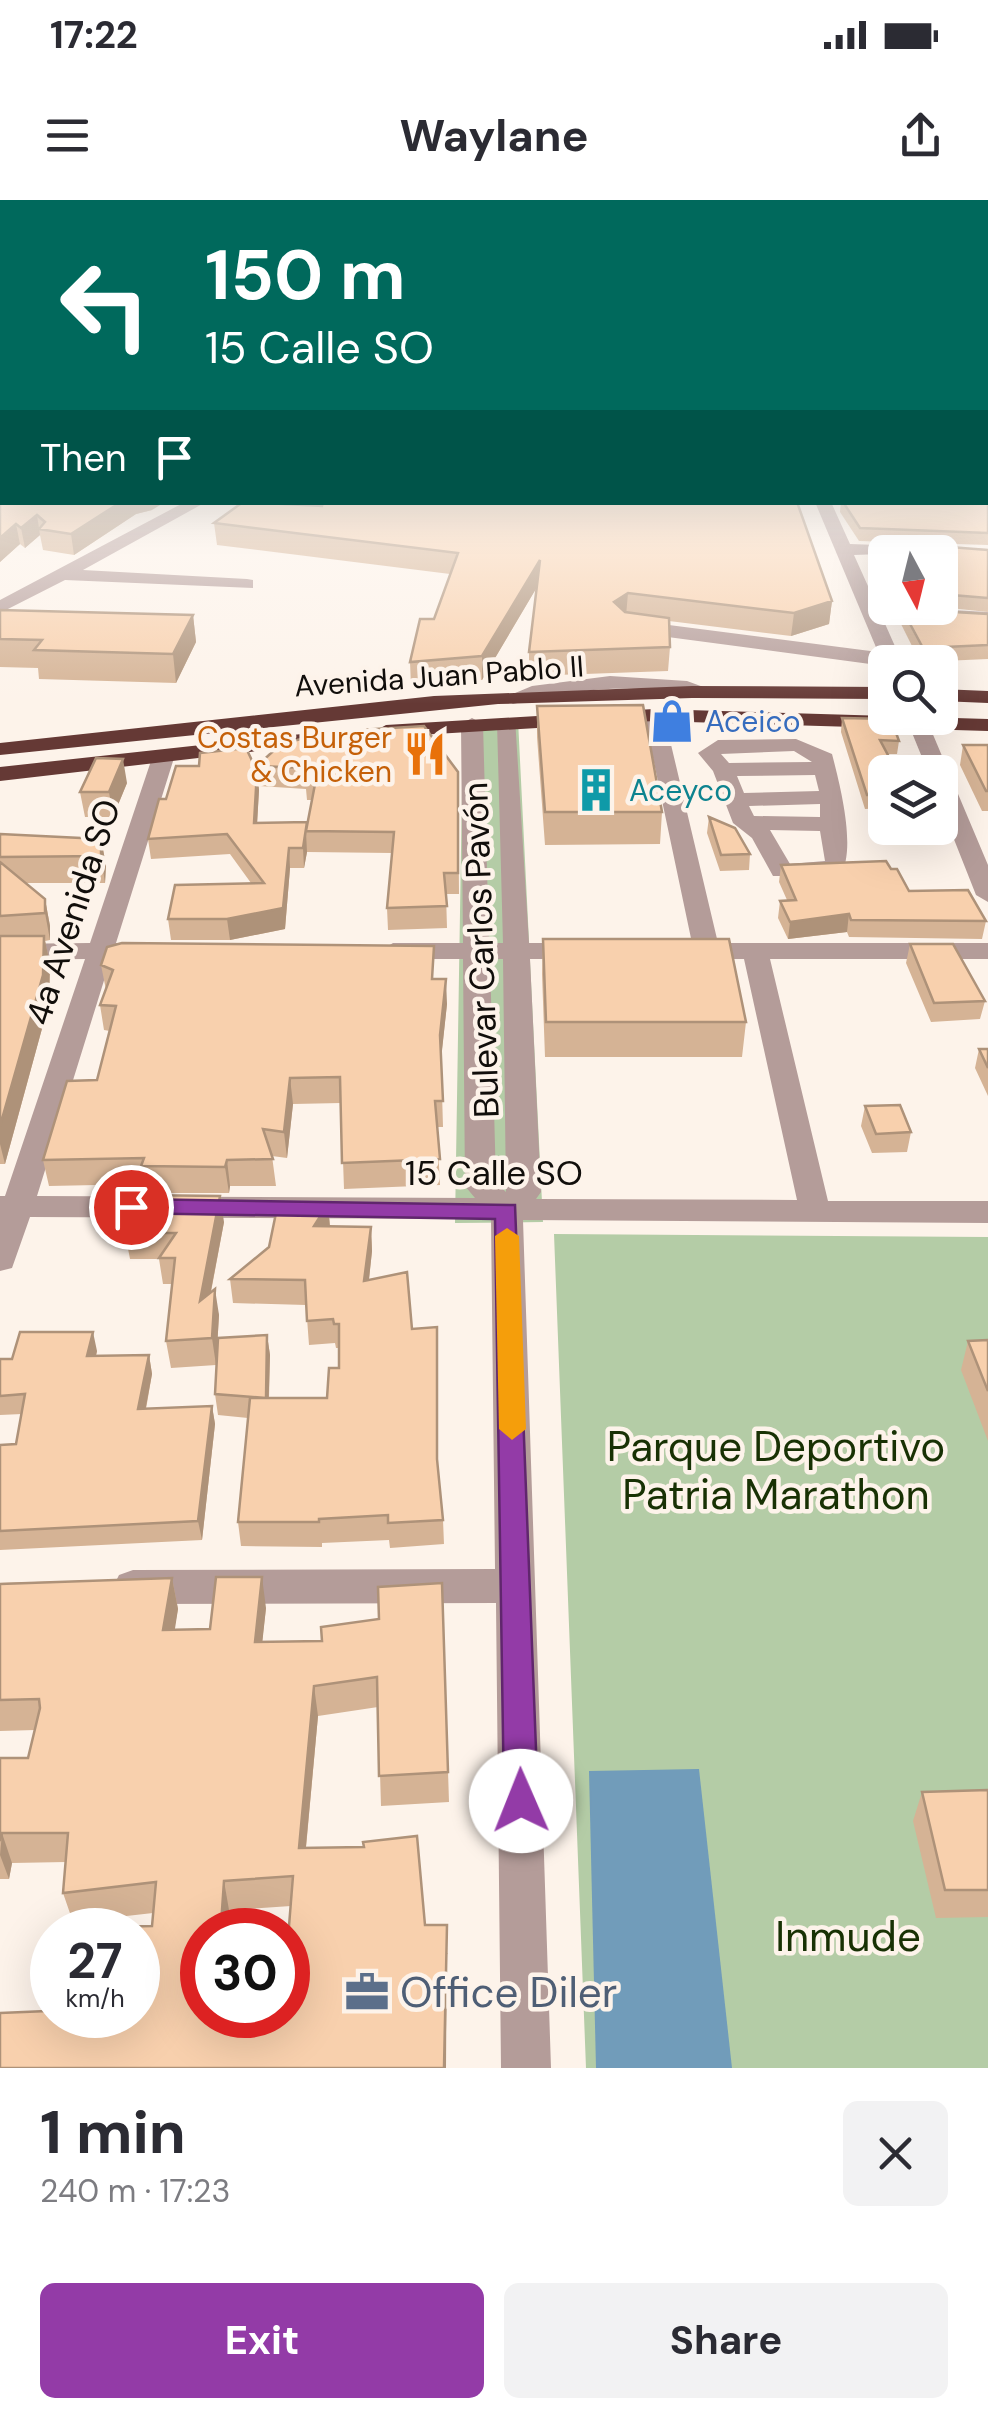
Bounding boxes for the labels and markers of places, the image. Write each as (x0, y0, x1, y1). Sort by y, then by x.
shop icon: Aceico (648, 697, 696, 745)
place label: Aceico (705, 702, 800, 741)
place label: Costas Burger & Chicken (197, 718, 392, 791)
restaurant icon: Costas Burger & Chicken (401, 730, 449, 778)
building icon: Aceyco (572, 766, 620, 814)
place label: Aceyco (629, 771, 732, 810)
pin (89, 1165, 174, 1250)
place label: Office Diler (400, 1965, 617, 2020)
office icon: Office Diler (343, 1968, 391, 2016)

